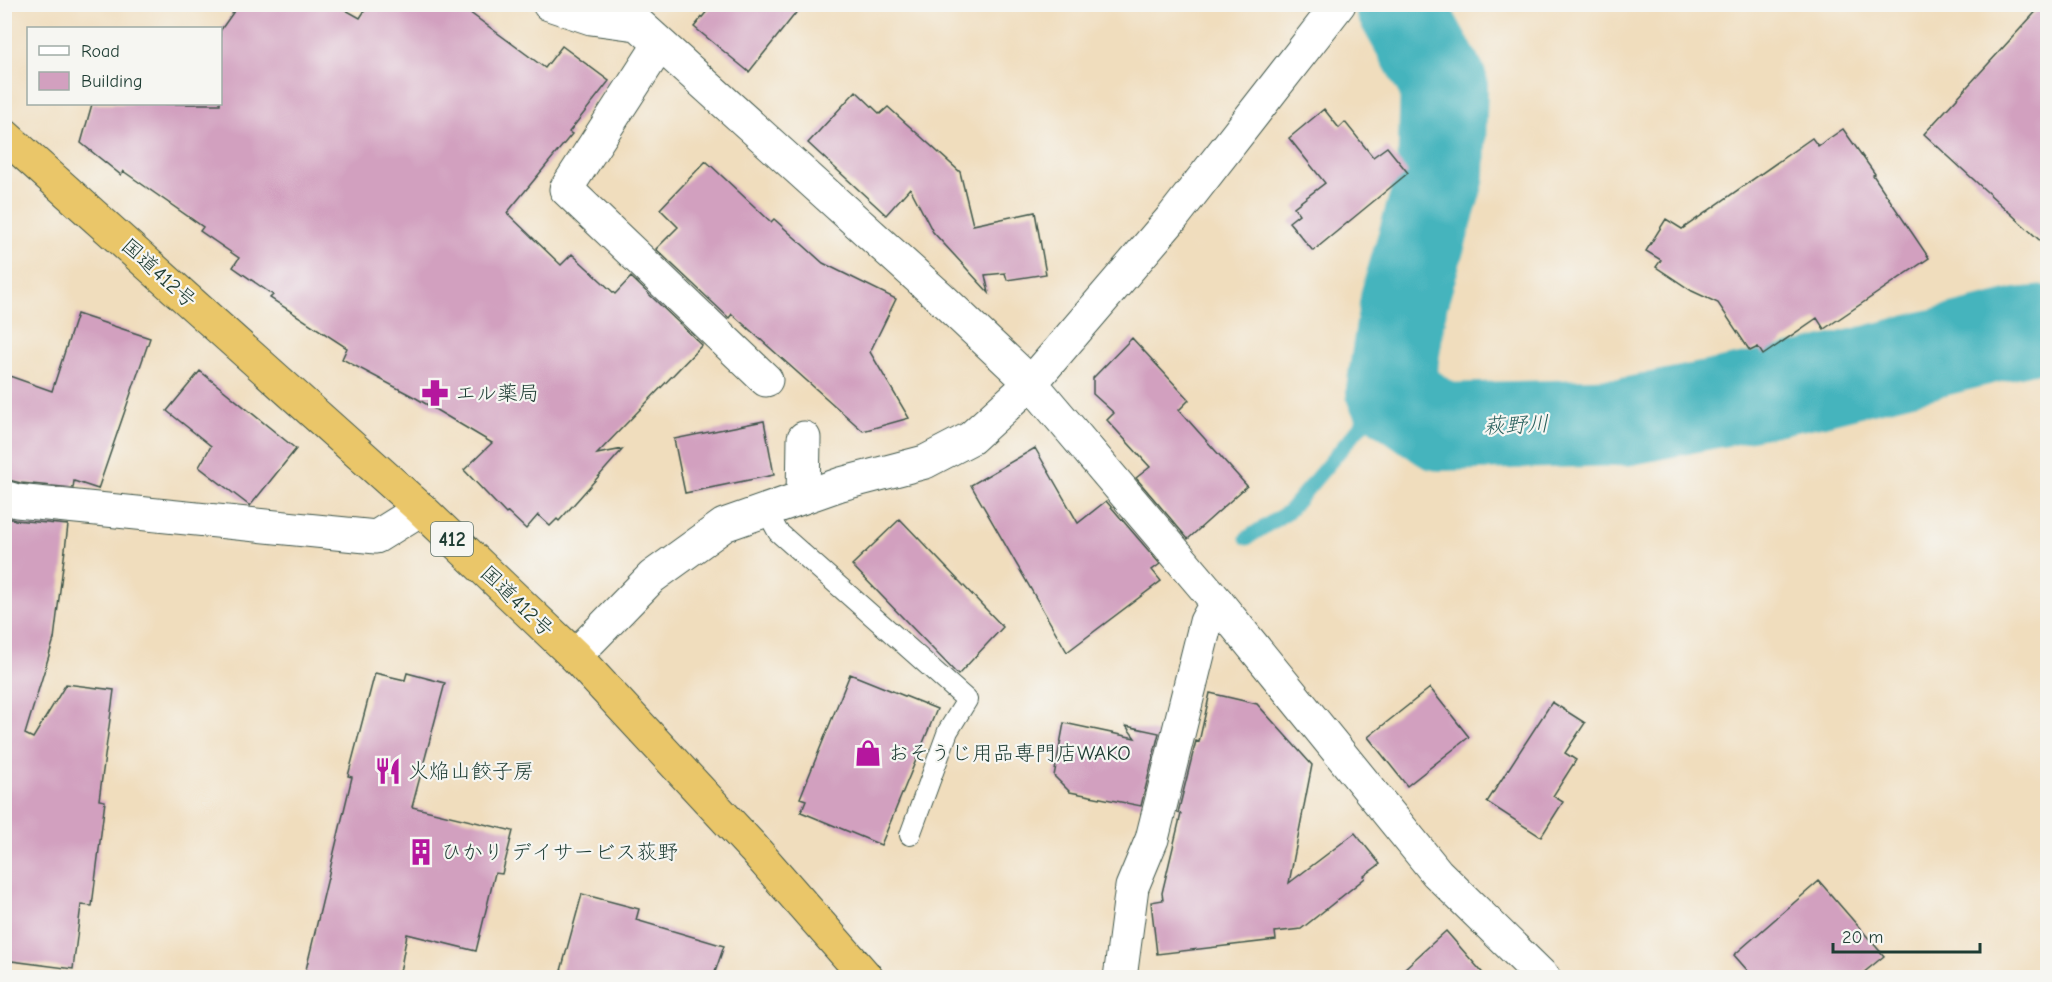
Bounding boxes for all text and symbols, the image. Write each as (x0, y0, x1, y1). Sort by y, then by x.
legend (27, 27, 222, 105)
text: Road (81, 41, 120, 62)
text: Building (81, 71, 143, 92)
street label: 国道412号 (117, 233, 201, 313)
pharmacy icon: エル薬局 (420, 378, 450, 408)
place label: エル薬局 (455, 381, 539, 405)
water label: 萩野川 (1483, 411, 1549, 439)
road number: 412 (431, 522, 473, 556)
street label: 国道412号 (475, 560, 559, 642)
shop icon: おそうじ用品専門店WAKO (853, 738, 883, 768)
place label: おそうじ用品専門店WAKO (888, 741, 1131, 765)
restaurant icon: 火焔山餃子房 (373, 756, 403, 786)
place label: 火焔山餃子房 (408, 759, 534, 783)
building icon: ひかり デイサービス荻野 (406, 837, 436, 867)
place label: ひかり デイサービス荻野 (441, 840, 678, 864)
scale bar (1833, 916, 1980, 954)
text: 20 m (1842, 927, 1883, 948)

